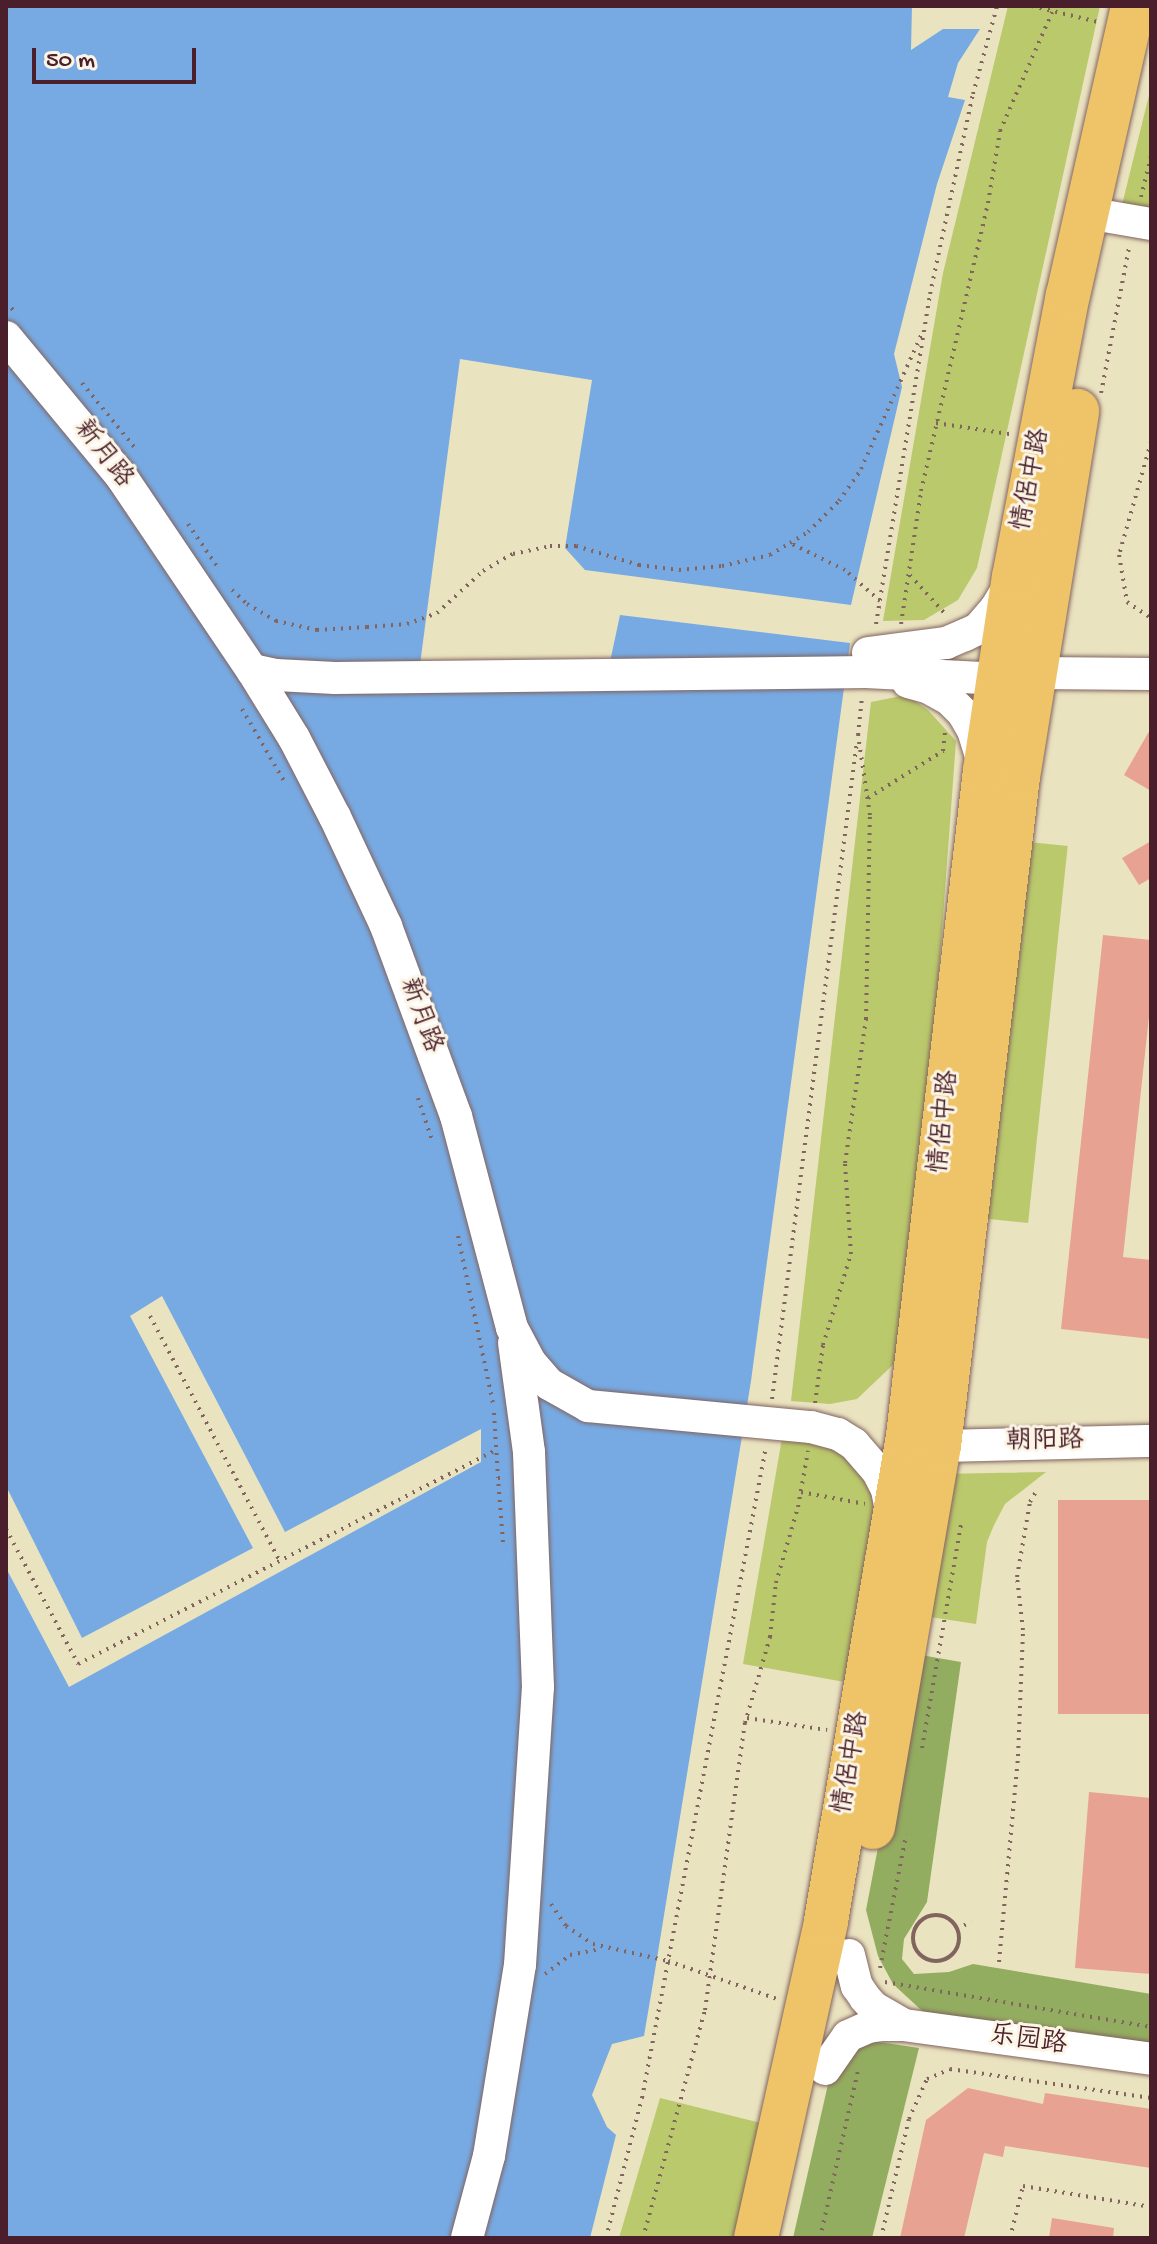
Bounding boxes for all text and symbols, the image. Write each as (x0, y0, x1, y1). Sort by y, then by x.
scale bar (36, 32, 200, 82)
text: 50 m (46, 47, 95, 76)
street label: 新月路 (66, 415, 138, 495)
street label: 情侶中路 (1008, 426, 1058, 534)
street label: 新月路 (391, 974, 447, 1058)
street label: 情侶中路 (925, 1069, 967, 1175)
street label: 朝阳路 (1006, 1427, 1084, 1459)
street label: 情侶中路 (829, 1709, 877, 1817)
street label: 乐园路 (987, 2021, 1069, 2063)

